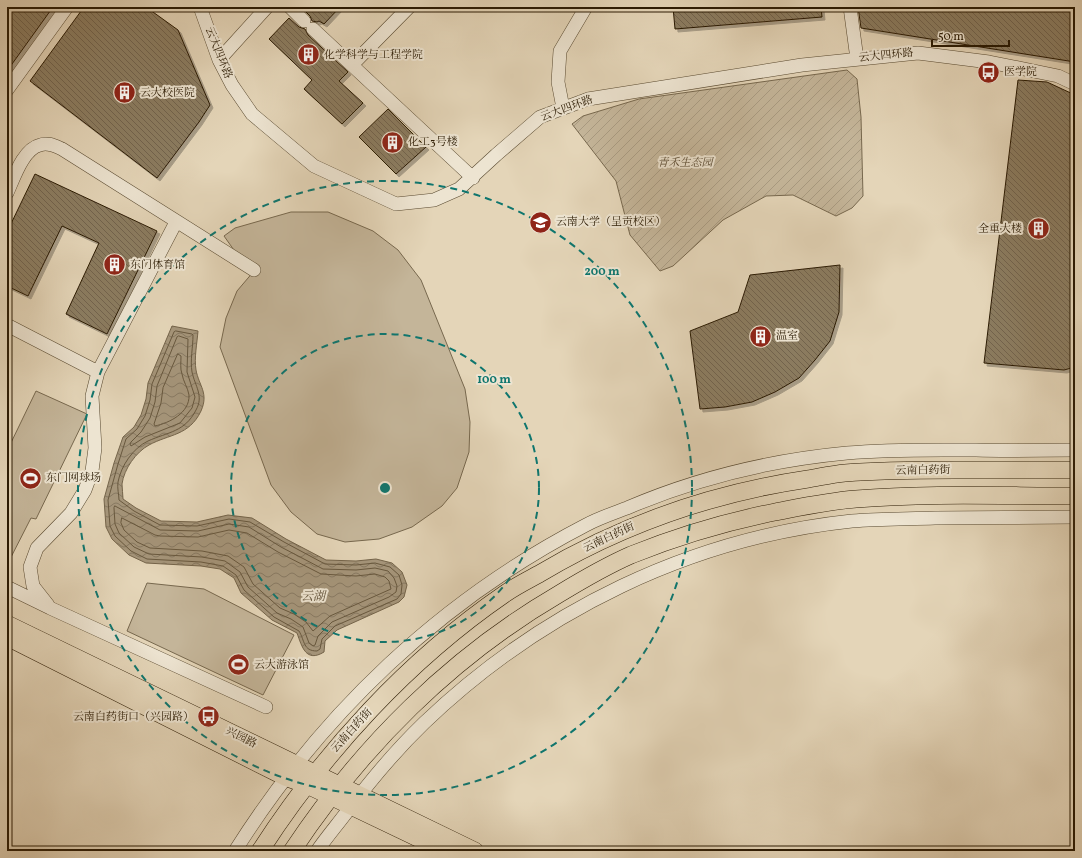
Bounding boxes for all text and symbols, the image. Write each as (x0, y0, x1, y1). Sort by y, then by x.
scale bar (932, 22, 1009, 48)
street label: 云大四环路 (201, 25, 235, 81)
text: 50 m (938, 29, 964, 45)
building icon: 化学科学与工程学院 (296, 42, 322, 68)
street label: 云大四环路 (858, 46, 914, 66)
place label: 化学科学与工程学院 (324, 48, 423, 63)
bus stop icon: 医学院 (975, 59, 1001, 85)
place label: 医学院 (1004, 65, 1037, 80)
building icon: 云大校医院 (112, 80, 138, 106)
place label: 云大校医院 (140, 86, 195, 101)
street label: 云大四环路 (539, 93, 595, 125)
building icon: 化工3号楼 (379, 129, 405, 155)
place label: 化工3号楼 (408, 135, 458, 150)
park label: 青禾生态园 (658, 156, 714, 171)
school or university icon: 云南大学（呈贡校区） (528, 209, 554, 235)
place label: 云南大学（呈贡校区） (556, 215, 666, 230)
building icon: 全重大楼 (1025, 216, 1051, 242)
place label: 全重大楼 (978, 222, 1022, 237)
building icon: 东门体育馆 (102, 252, 128, 278)
place label: 东门体育馆 (130, 258, 185, 273)
text: 200 m (584, 264, 620, 280)
building icon: 温室 (748, 323, 774, 349)
place label: 温室 (776, 329, 798, 344)
text: 100 m (477, 372, 511, 388)
street label: 云南白药街 (895, 463, 951, 479)
sports icon: 东门网球场 (18, 465, 44, 491)
place label: 东门网球场 (46, 471, 101, 486)
centre of rings (378, 481, 392, 495)
street label: 云南白药街 (581, 520, 637, 556)
water label: 云湖 (301, 589, 327, 605)
sports icon: 云大游泳馆 (226, 652, 252, 678)
place label: 云大游泳馆 (254, 658, 309, 673)
bus stop icon: 云南白药街口（兴园路） (196, 704, 222, 730)
street label: 云南白药街 (328, 706, 376, 756)
place label: 云南白药街口（兴园路） (73, 710, 194, 725)
street label: 兴园路 (223, 724, 259, 752)

